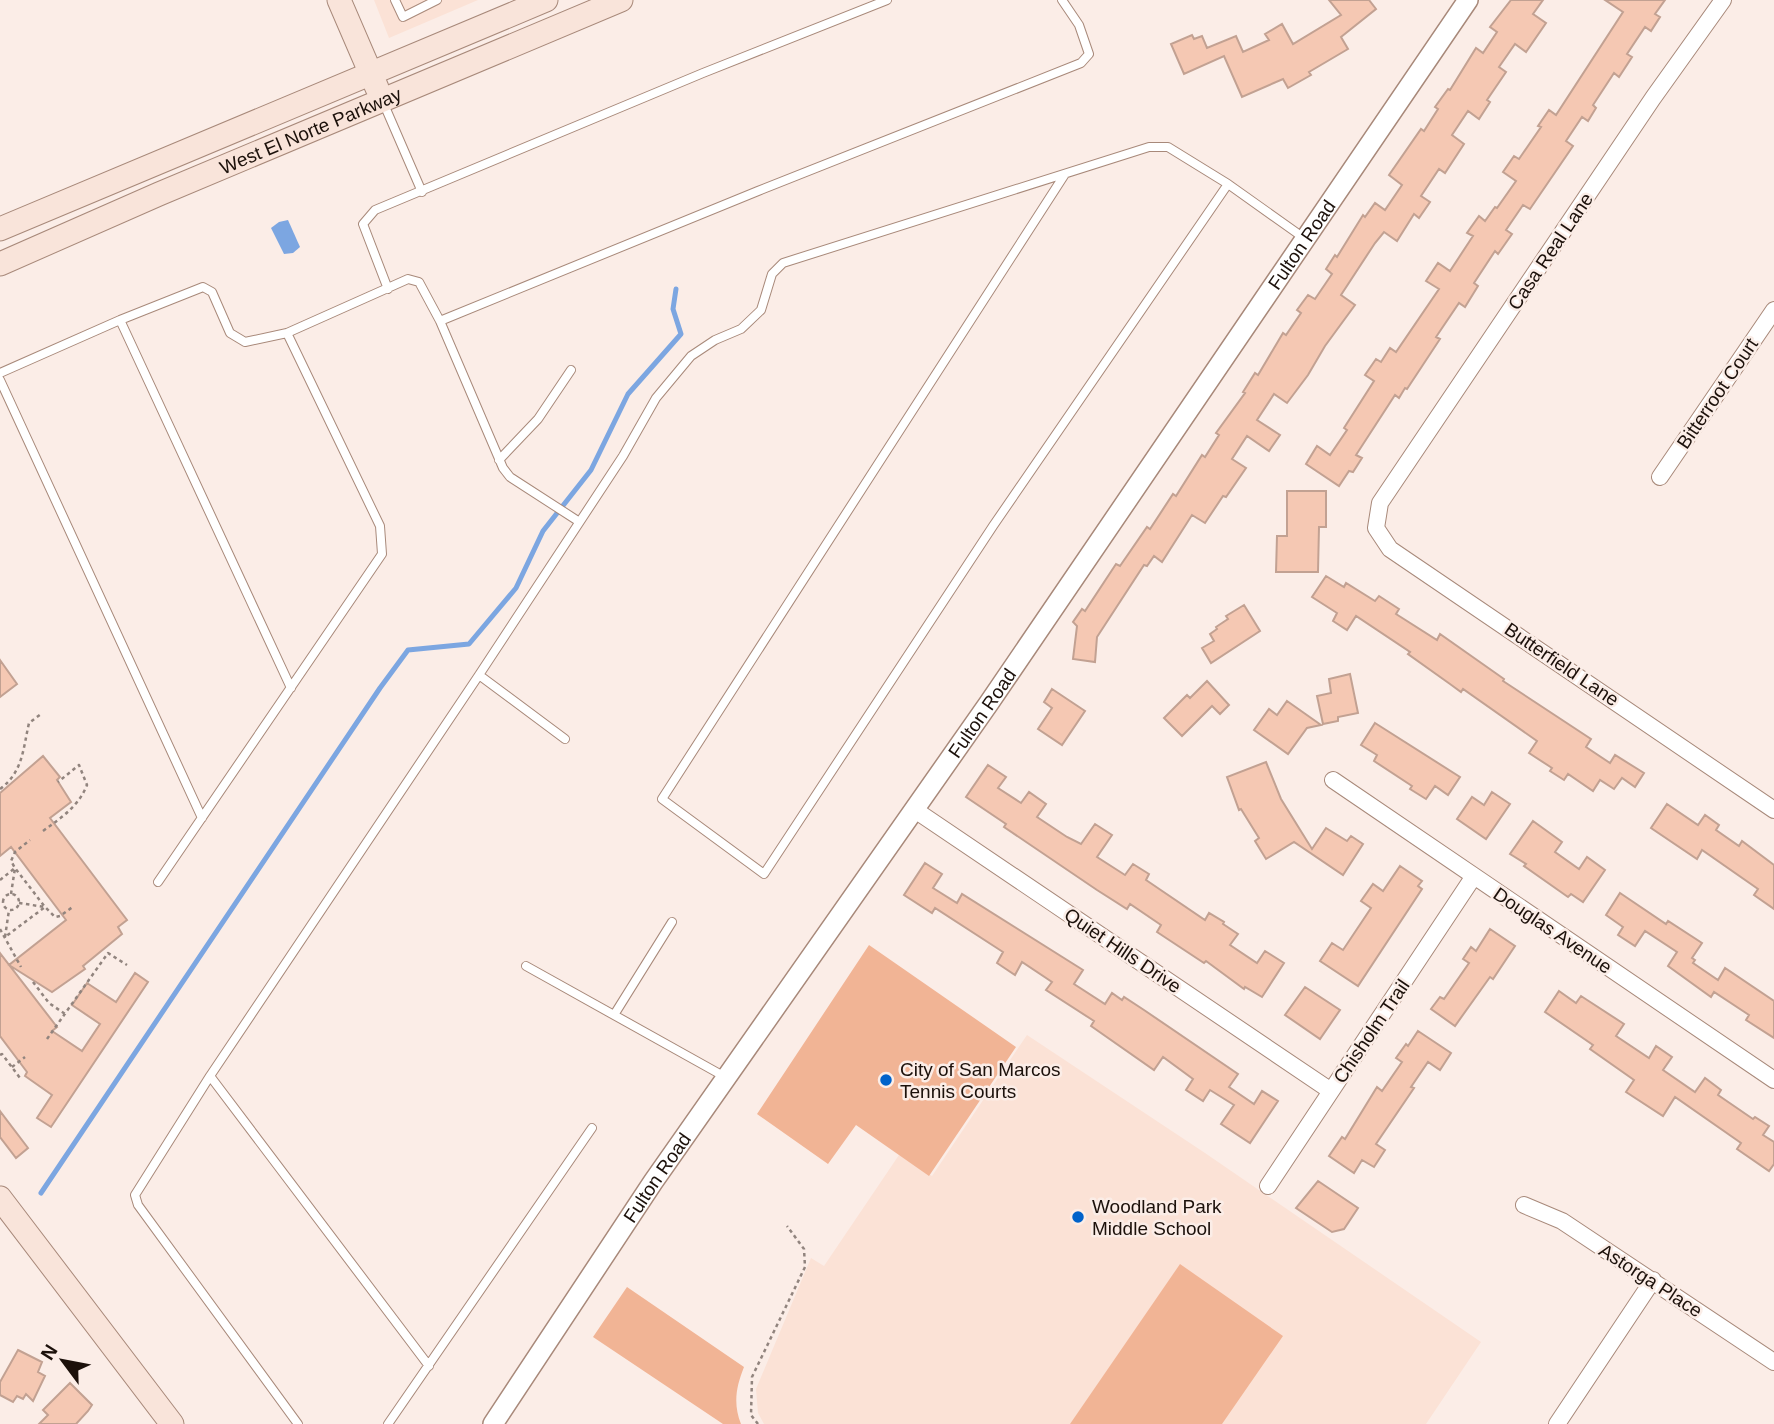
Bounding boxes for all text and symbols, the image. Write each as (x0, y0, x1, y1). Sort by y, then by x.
street label: West El Norte Parkway (217, 83, 405, 178)
street label: Casa Real Lane (1504, 189, 1597, 314)
street label: Fulton Road (1264, 196, 1340, 294)
street label: Bitterroot Court (1673, 333, 1763, 453)
street label: Butterfield Lane (1501, 618, 1623, 710)
street label: Fulton Road (944, 665, 1020, 762)
street label: Douglas Avenue (1490, 883, 1616, 978)
street label: Quiet Hills Drive (1060, 904, 1185, 997)
street label: Chisholm Trail (1329, 976, 1414, 1087)
place label: City of San Marcos Tennis Courts (900, 1059, 1061, 1102)
marker: City of San Marcos Tennis Courts (878, 1072, 894, 1088)
street label: Fulton Road (619, 1129, 695, 1226)
place label: Woodland Park Middle School (1092, 1196, 1222, 1239)
marker: Woodland Park Middle School (1070, 1209, 1086, 1225)
street label: Astorga Place (1595, 1239, 1706, 1321)
north arrow (28, 1326, 98, 1396)
text: N (36, 1341, 62, 1364)

